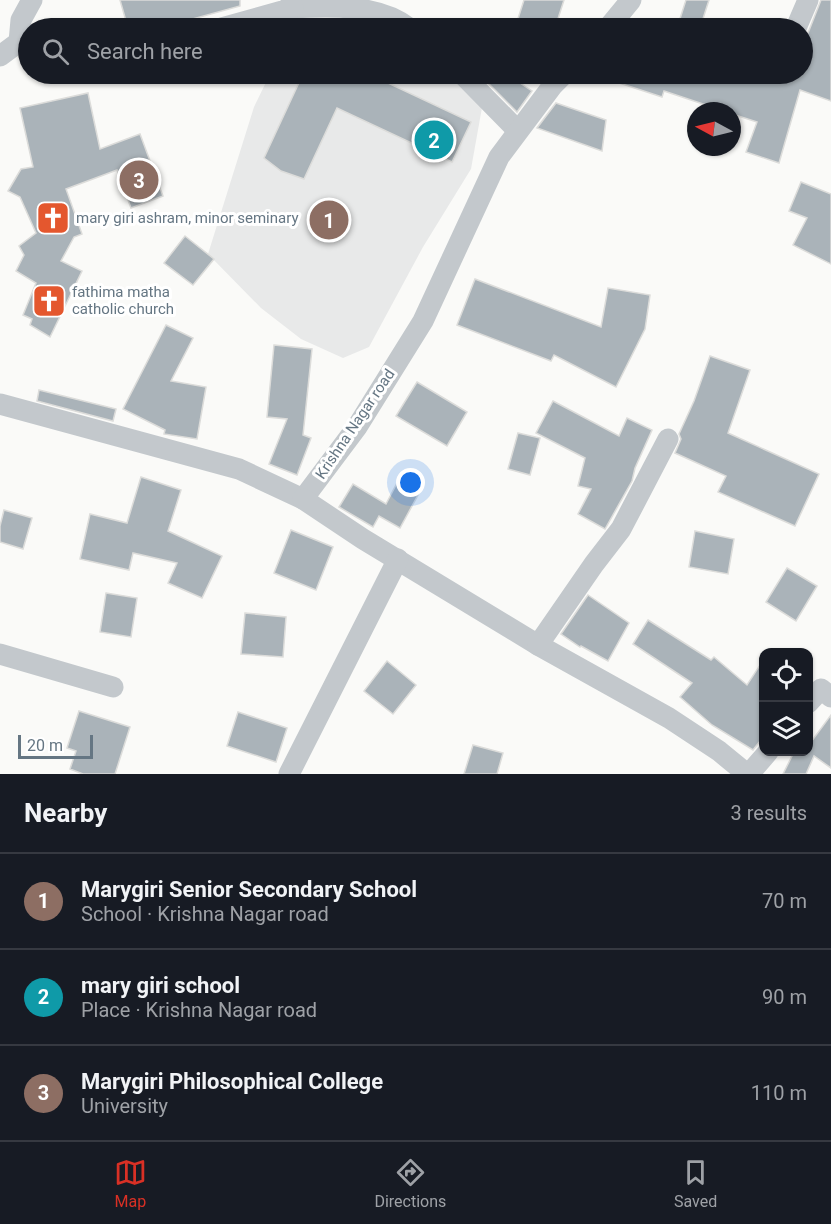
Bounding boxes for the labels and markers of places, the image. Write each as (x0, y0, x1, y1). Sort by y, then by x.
pin: 2 (414, 118, 454, 162)
pin: 3 (120, 158, 158, 202)
pin: 1 (310, 198, 348, 242)
church icon: mary giri ashram, minor seminary (35, 200, 71, 236)
place label: mary giri ashram, minor seminary (76, 209, 299, 227)
church icon: fathima matha catholic church (31, 283, 67, 319)
place label: fathima matha catholic church (72, 283, 174, 318)

